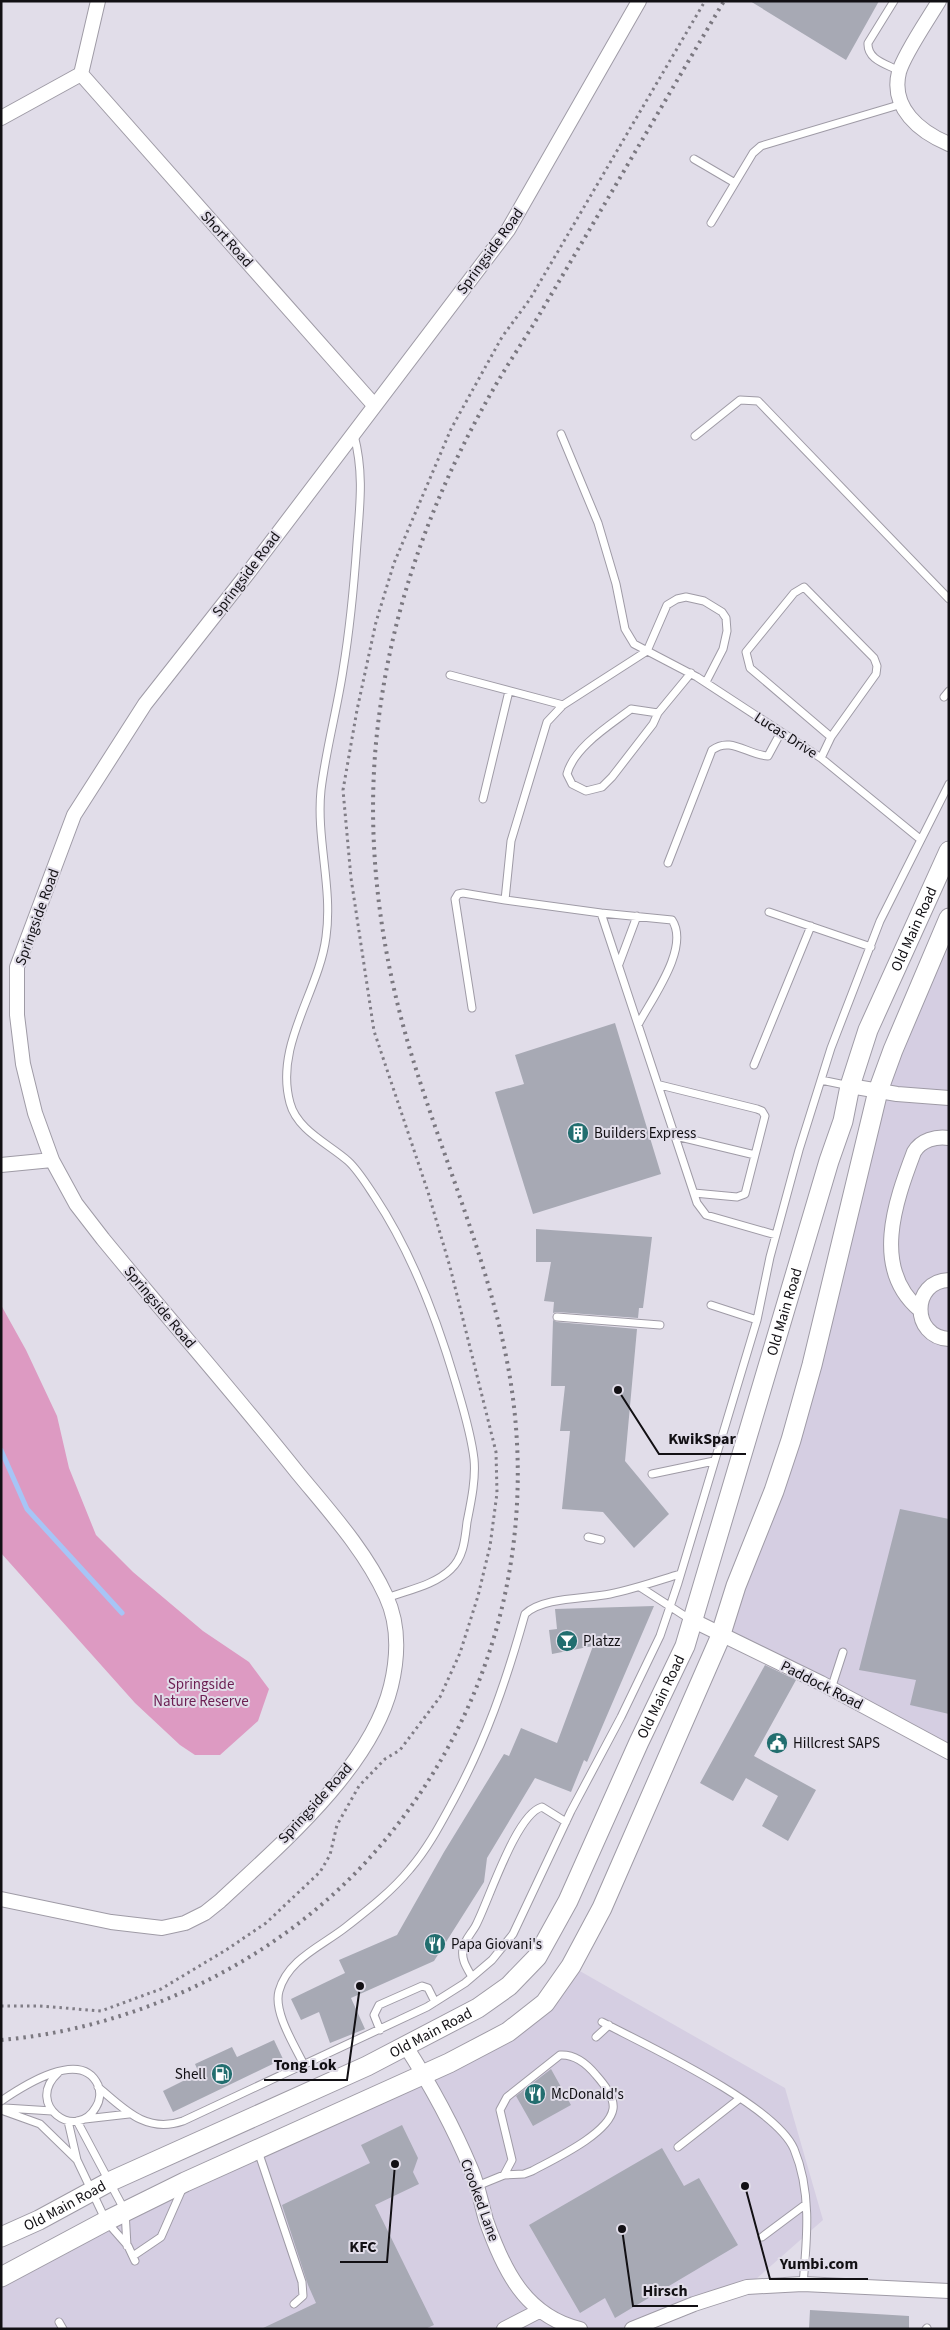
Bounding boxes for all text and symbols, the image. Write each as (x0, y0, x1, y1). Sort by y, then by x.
street label: Springside Road (452, 204, 529, 299)
street label: Short Road (195, 206, 258, 272)
street label: Springside Road (207, 527, 285, 621)
street label: Lucas Drive (750, 707, 821, 764)
street label: Springside Road (10, 866, 65, 969)
street label: Old Main Road (886, 884, 942, 975)
building icon: Builders Express (566, 1121, 590, 1145)
place label: Builders Express (594, 1123, 696, 1144)
street label: Springside Road (119, 1262, 200, 1353)
street label: Old Main Road (762, 1265, 808, 1358)
callout: KwikSpar (659, 1423, 746, 1454)
text: KwikSpar (668, 1428, 736, 1450)
bar icon: Platzz (555, 1629, 579, 1653)
place label: Platzz (583, 1631, 621, 1652)
street label: Old Main Road (632, 1652, 690, 1742)
street label: Paddock Road (777, 1656, 866, 1715)
park label: Springside Nature Reserve (153, 1674, 249, 1712)
public building icon: Hillcrest SAPS (765, 1731, 789, 1755)
place label: Hillcrest SAPS (793, 1733, 880, 1754)
street label: Springside Road (273, 1758, 357, 1848)
restaurant icon: Papa Giovani's (423, 1932, 447, 1956)
place label: Papa Giovani's (451, 1934, 542, 1955)
street label: Old Main Road (386, 2003, 476, 2063)
callout: Tong Lok (264, 2049, 347, 2080)
text: Tong Lok (273, 2054, 337, 2076)
fuel station icon: Shell (210, 2062, 234, 2086)
place label: Shell (175, 2064, 206, 2085)
restaurant icon: McDonald's (523, 2082, 547, 2106)
place label: McDonald's (551, 2084, 624, 2105)
street label: Crooked Lane (455, 2156, 504, 2244)
street label: Old Main Road (20, 2176, 110, 2237)
callout: KFC (340, 2231, 387, 2262)
text: KFC (349, 2236, 377, 2258)
callout: Yumbi.com (770, 2248, 868, 2279)
text: Yumbi.com (779, 2253, 858, 2275)
callout: Hirsch (633, 2275, 698, 2306)
text: Hirsch (642, 2280, 688, 2302)

